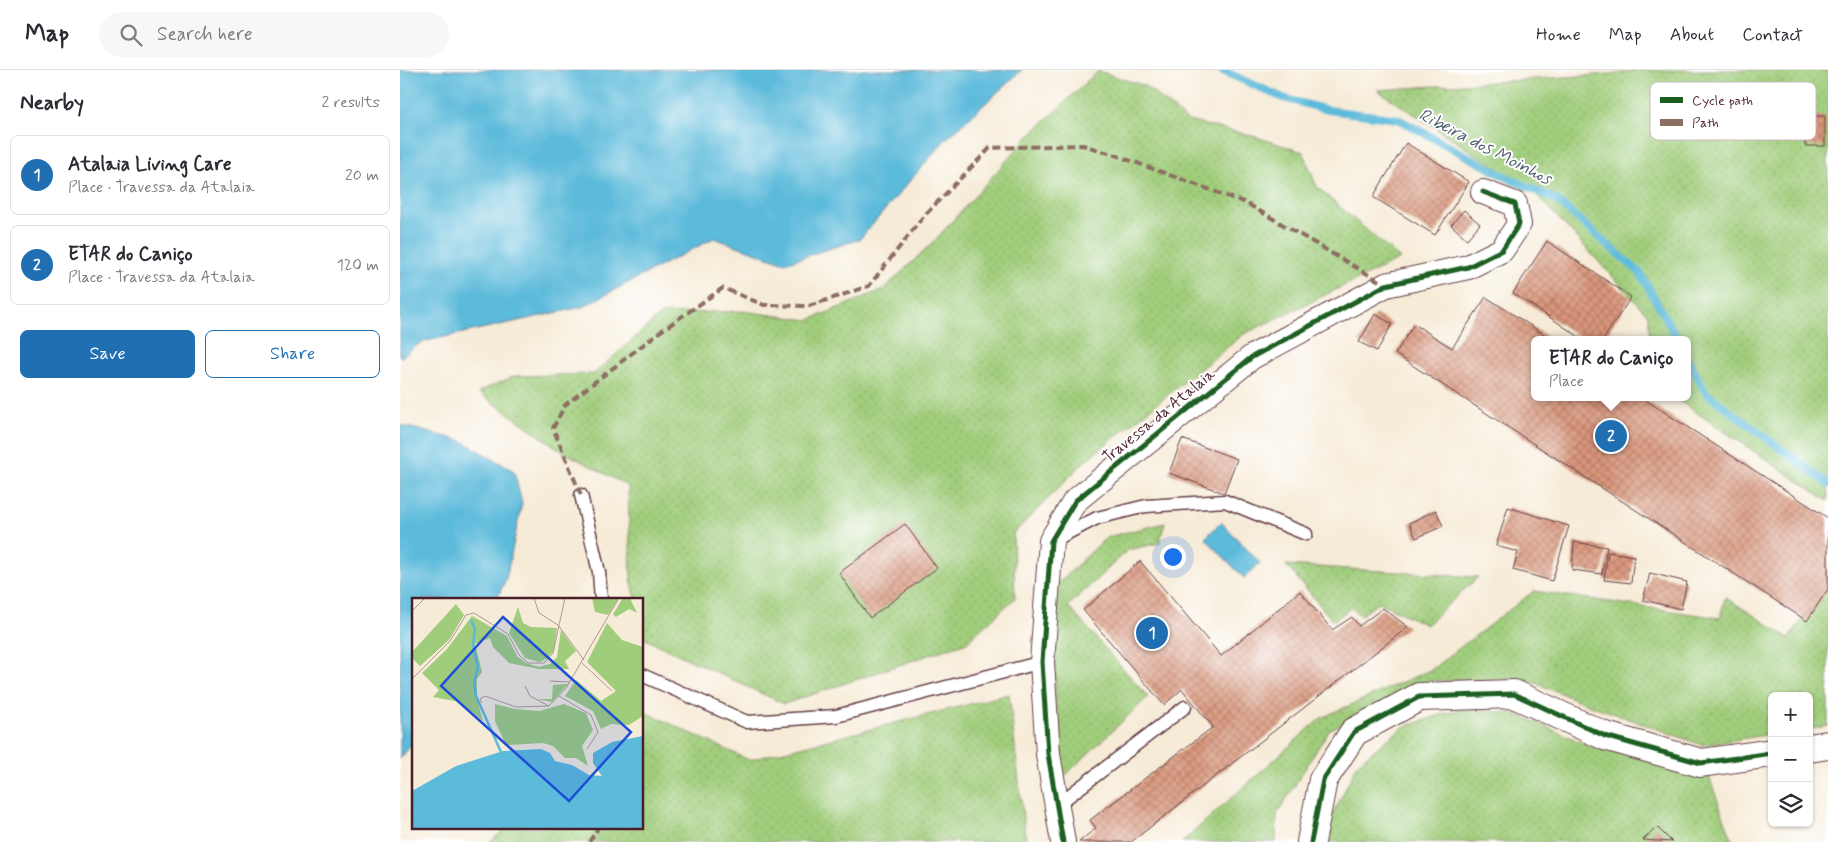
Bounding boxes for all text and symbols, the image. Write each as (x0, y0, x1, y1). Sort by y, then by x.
search box (99, 12, 449, 57)
text: Map (25, 19, 69, 50)
icon: search (117, 21, 145, 49)
text: Search here (157, 22, 253, 47)
text: Home (1536, 23, 1581, 47)
text: Map (1609, 23, 1642, 47)
text: About (1670, 23, 1714, 47)
text: Contact (1742, 23, 1803, 47)
legend (1650, 82, 1816, 140)
text: Nearby (20, 89, 84, 117)
text: 2 results (322, 92, 380, 113)
text: Cycle path (1692, 92, 1753, 110)
water label: Ribeira dos Moinhos (1414, 103, 1557, 192)
text: Path (1692, 114, 1719, 132)
text: Atalaia Living Care (68, 152, 231, 177)
text: 1 (33, 165, 41, 186)
text: 20 m (345, 165, 379, 186)
text: Place · Travessa da Atalaia (68, 177, 255, 198)
text: ETAR do Caniço (68, 242, 193, 267)
text: 2 (33, 255, 41, 276)
text: 120 m (337, 255, 379, 276)
text: Place · Travessa da Atalaia (68, 267, 255, 288)
button: Save (20, 330, 195, 378)
button: Share (205, 330, 380, 378)
popup (1531, 336, 1691, 401)
text: ETAR do Caniço (1549, 346, 1673, 371)
street label: Travessa da Atalaia (1098, 364, 1220, 468)
text: Place (1549, 371, 1584, 392)
pin: 2 (1595, 417, 1627, 455)
your location (1160, 544, 1186, 570)
inset map (412, 598, 644, 830)
pin: 1 (1136, 614, 1168, 652)
map controls (1768, 692, 1813, 827)
button: + (1768, 692, 1813, 737)
button: − (1768, 737, 1813, 782)
button: layers (1768, 782, 1813, 827)

